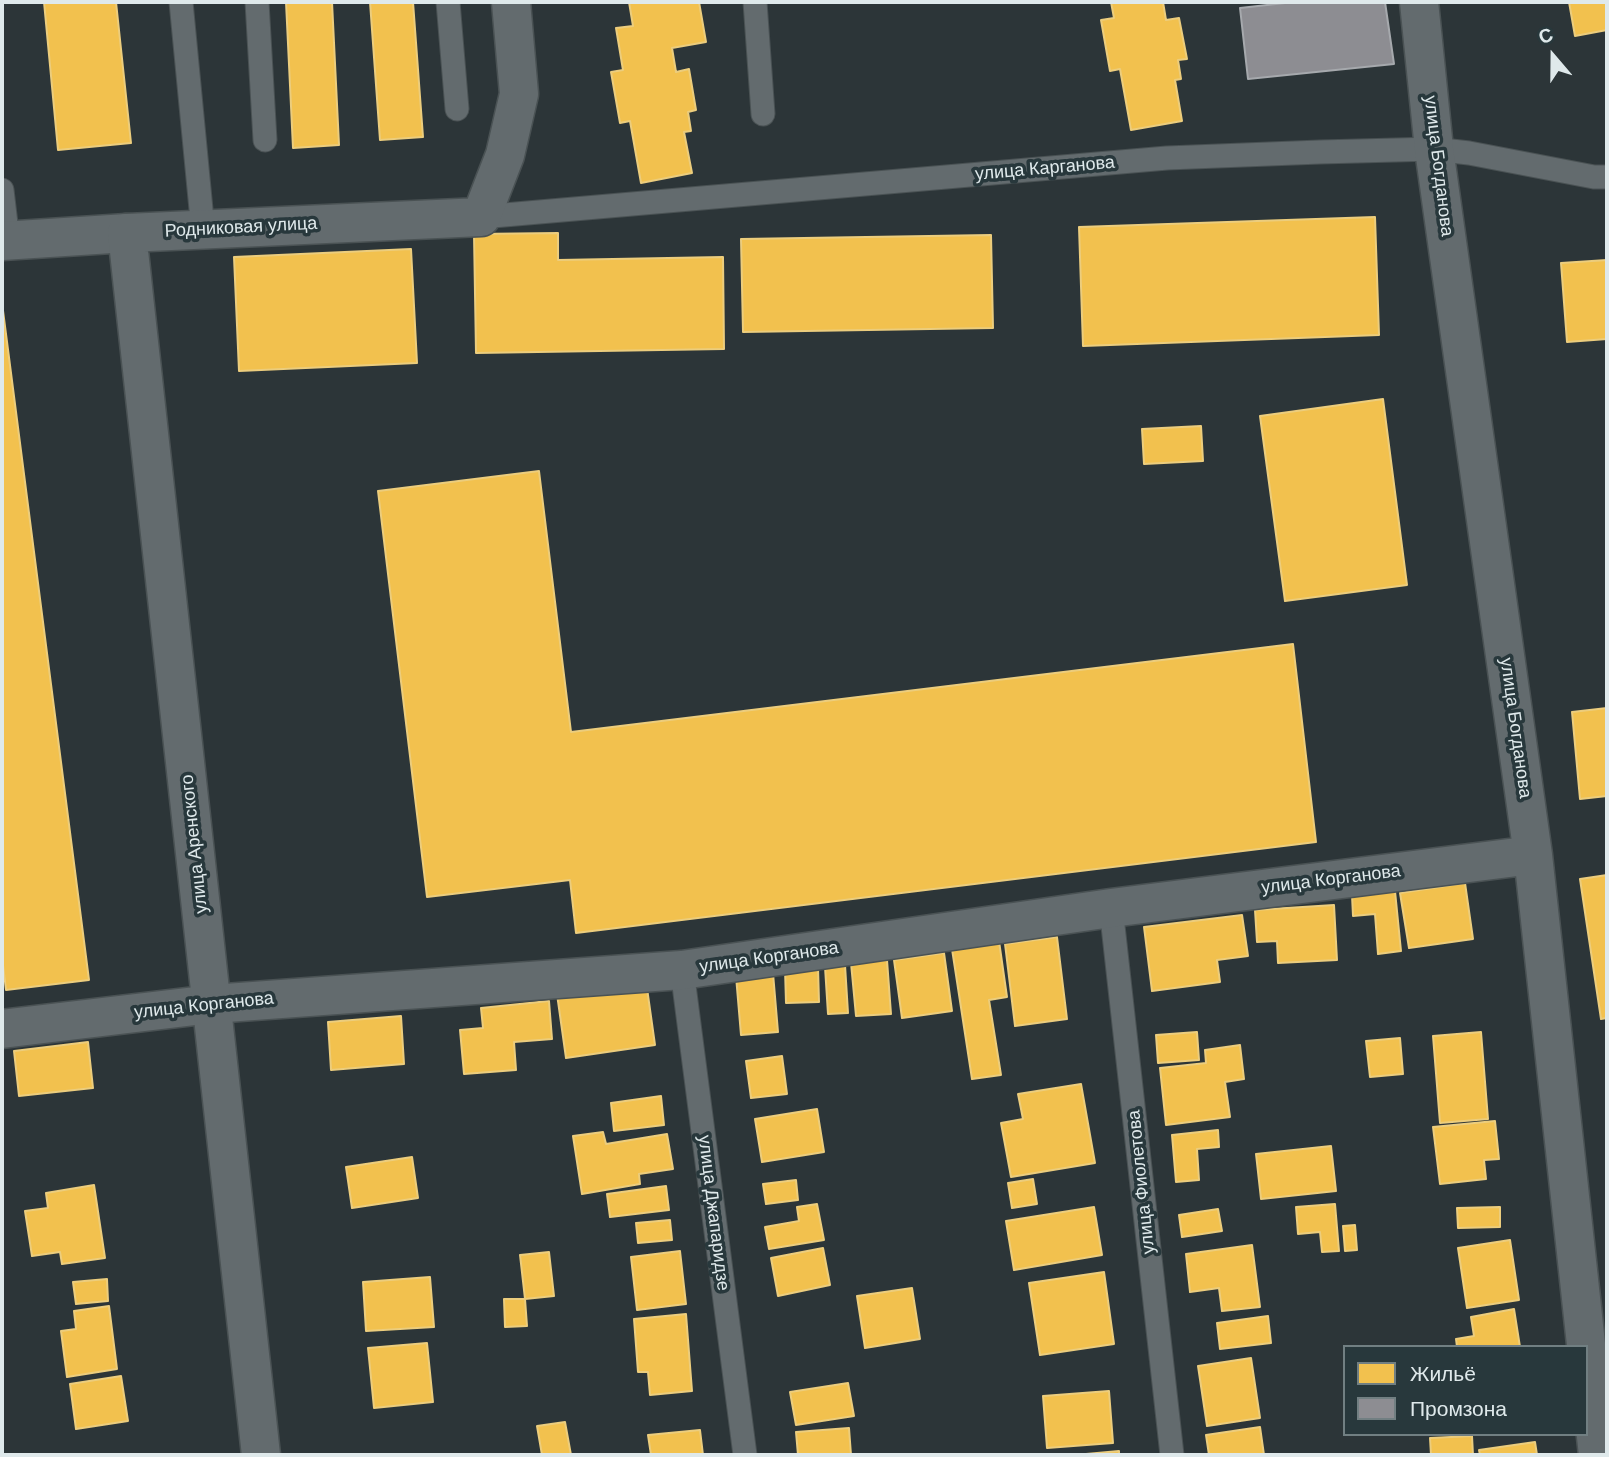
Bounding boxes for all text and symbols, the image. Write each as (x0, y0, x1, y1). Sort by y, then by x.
north arrow (1518, 21, 1588, 91)
text: С (1535, 22, 1556, 50)
street label: улица Богданова (1419, 94, 1457, 238)
street label: улица Карганова (974, 152, 1116, 186)
street label: Родниковая улица (164, 213, 318, 243)
street label: улица Богданова (1494, 656, 1536, 800)
street label: улица Аренского (177, 773, 213, 915)
street label: улица Корганова (1260, 861, 1402, 899)
street label: улица Корганова (698, 938, 840, 978)
street label: улица Корганова (133, 988, 275, 1024)
street label: улица Фиолетова (1124, 1109, 1160, 1255)
street label: улица Джапаридзе (693, 1134, 733, 1292)
legend (1343, 1345, 1588, 1436)
text: Жильё (1410, 1360, 1476, 1388)
text: Промзона (1410, 1395, 1507, 1423)

